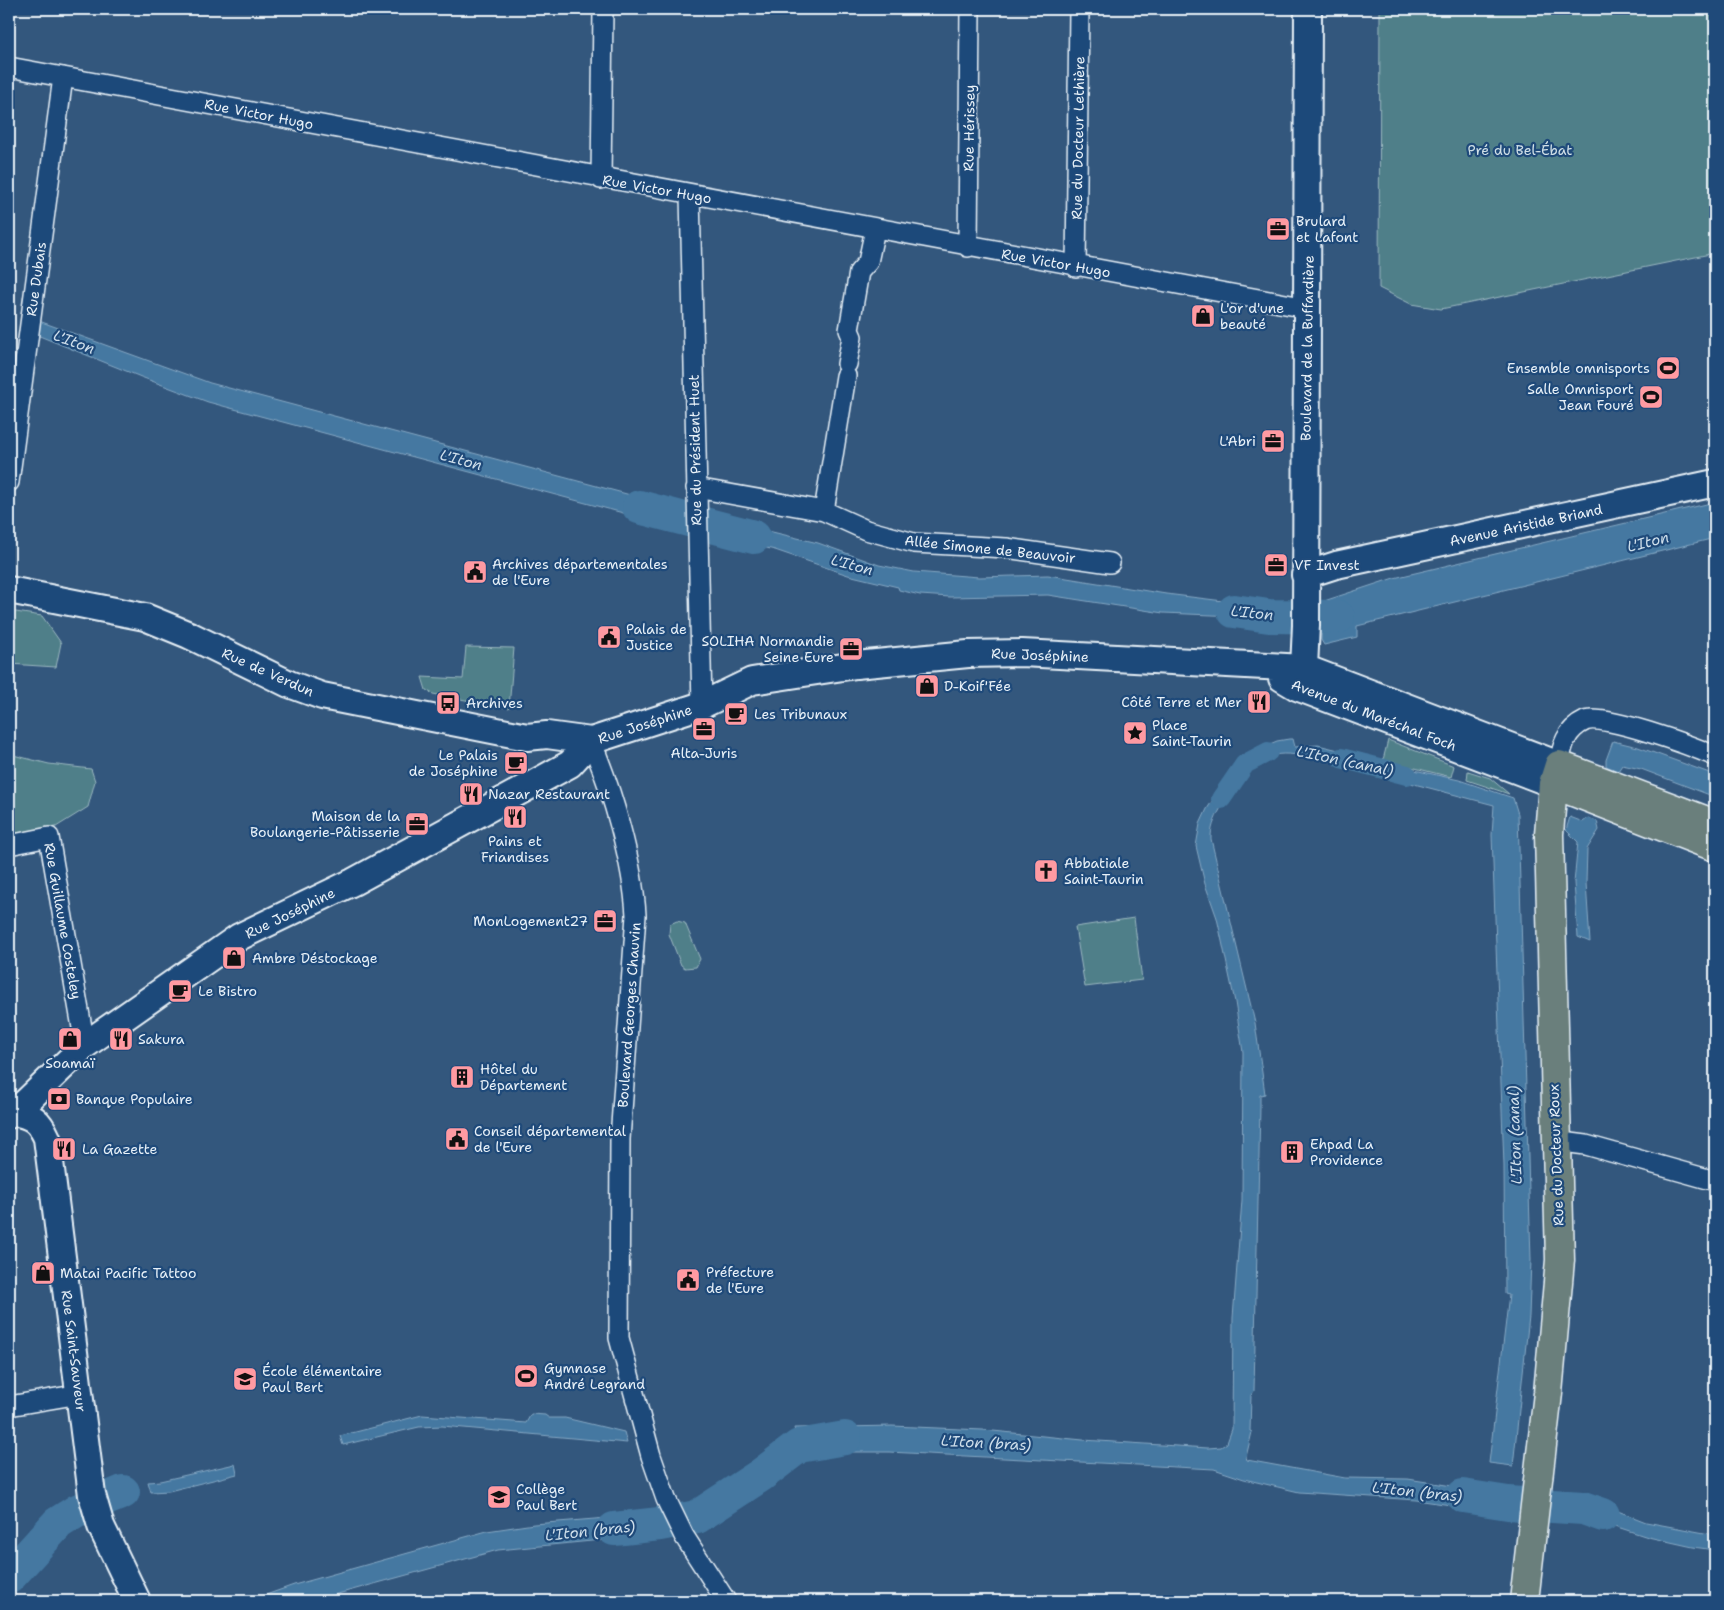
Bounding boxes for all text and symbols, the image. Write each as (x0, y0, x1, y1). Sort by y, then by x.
street label: Rue du Docteur Lethière (1068, 56, 1088, 220)
street label: Rue Hérissey (959, 84, 979, 172)
street label: Rue Victor Hugo (203, 95, 315, 133)
park label: Pré du Bel-Ébat (1468, 141, 1572, 159)
street label: Rue Victor Hugo (601, 171, 713, 207)
place label: Brulard et Lafont (1296, 212, 1358, 246)
office icon: Brulard et Lafont (1265, 216, 1291, 242)
street label: Rue Dubais (22, 241, 50, 317)
street label: Rue Victor Hugo (1000, 245, 1112, 281)
street label: Boulevard de la Buffardière (1296, 255, 1318, 441)
place label: L'or d'une beauté (1220, 299, 1284, 333)
shop icon: L'or d'une beauté (1190, 303, 1216, 329)
water label: L'Iton (50, 325, 98, 359)
sports icon: Ensemble omnisports (1655, 355, 1681, 381)
place label: Ensemble omnisports (1507, 359, 1650, 377)
street label: Rue du Président Huet (685, 374, 705, 526)
place label: Salle Omnisport Jean Fouré (1527, 380, 1634, 414)
sports icon: Salle Omnisport Jean Fouré (1638, 384, 1664, 410)
office icon: L'Abri (1260, 428, 1286, 454)
place label: L'Abri (1219, 432, 1256, 450)
water label: L'Iton (438, 445, 484, 475)
street label: Avenue Aristide Briand (1448, 500, 1604, 550)
water label: L'Iton (1625, 527, 1671, 557)
street label: Allée Simone de Beauvoir (903, 531, 1077, 567)
water label: L'Iton (829, 550, 875, 580)
office icon: VF Invest (1263, 552, 1289, 578)
place label: Archives départementales de l'Eure (492, 555, 668, 589)
place label: VF Invest (1294, 556, 1360, 574)
public building icon: Archives départementales de l'Eure (462, 559, 488, 585)
water label: L'Iton (1230, 601, 1274, 625)
place label: Palais de Justice (626, 620, 687, 654)
public building icon: Palais de Justice (596, 624, 622, 650)
place label: SOLIHA Normandie Seine Eure (701, 632, 834, 666)
office icon: SOLIHA Normandie Seine Eure (838, 636, 864, 662)
street label: Rue de Verdun (219, 644, 317, 700)
street label: Rue Joséphine (991, 644, 1089, 666)
shop icon: D-Koif'Fée (914, 673, 940, 699)
street label: Avenue du Maréchal Foch (1289, 675, 1459, 755)
place label: D-Koif'Fée (944, 677, 1011, 695)
restaurant icon: Côté Terre et Mer (1246, 689, 1272, 715)
bus stop icon: Archives (435, 690, 461, 716)
place label: Côté Terre et Mer (1121, 693, 1242, 711)
place label: Archives (466, 694, 523, 712)
street label: Rue Joséphine (596, 700, 694, 748)
cafe icon: Les Tribunaux (723, 701, 749, 727)
place label: Les Tribunaux (754, 705, 847, 723)
office icon: Alta-Juris (691, 716, 717, 742)
place label: Place Saint-Taurin (1152, 716, 1232, 750)
place icon: Place Saint-Taurin (1122, 720, 1148, 746)
water label: L'Iton (canal) (1295, 741, 1395, 781)
place label: Alta-Juris (671, 744, 738, 762)
place label: Le Palais de Joséphine (409, 746, 498, 780)
cafe icon: Le Palais de Joséphine (503, 750, 529, 776)
restaurant icon: Nazar Restaurant (458, 781, 484, 807)
place label: Nazar Restaurant (488, 785, 610, 803)
restaurant icon: Pains et Friandises (502, 804, 528, 830)
place label: Maison de la Boulangerie-Pâtisserie (250, 807, 400, 841)
office icon: Maison de la Boulangerie-Pâtisserie (404, 811, 430, 837)
place label: Pains et Friandises (481, 832, 549, 866)
street label: Rue Guillaume Costeley (40, 841, 86, 1001)
place label: Abbatiale Saint-Taurin (1064, 854, 1144, 888)
church icon: Abbatiale Saint-Taurin (1033, 858, 1059, 884)
street label: Rue Joséphine (242, 883, 338, 943)
office icon: MonLogement27 (592, 908, 618, 934)
place label: MonLogement27 (473, 912, 588, 930)
street label: Boulevard Georges Chauvin (614, 921, 644, 1108)
shop icon: Ambre Déstockage (221, 945, 247, 971)
place label: Ambre Déstockage (252, 949, 378, 967)
cafe icon: Le Bistro (167, 978, 193, 1004)
place label: Le Bistro (198, 982, 257, 1000)
shop icon: Soamaï (57, 1026, 83, 1052)
restaurant icon: Sakura (108, 1026, 134, 1052)
place label: Sakura (138, 1030, 185, 1048)
place label: Soamaï (45, 1054, 96, 1072)
place label: Hôtel du Département (480, 1060, 567, 1094)
building icon: Hôtel du Département (449, 1064, 475, 1090)
street label: Rue du Docteur Roux (1545, 1084, 1567, 1226)
water label: L'Iton (canal) (1503, 1085, 1527, 1185)
bank icon: Banque Populaire (46, 1086, 72, 1112)
place label: Banque Populaire (76, 1090, 193, 1108)
place label: Conseil départemental de l'Eure (474, 1122, 627, 1156)
public building icon: Conseil départemental de l'Eure (444, 1126, 470, 1152)
place label: Ehpad La Providence (1310, 1135, 1383, 1169)
restaurant icon: La Gazette (51, 1136, 77, 1162)
building icon: Ehpad La Providence (1279, 1139, 1305, 1165)
place label: La Gazette (82, 1140, 158, 1158)
shop icon: Matai Pacific Tattoo (30, 1260, 56, 1286)
place label: Préfecture de l'Eure (706, 1263, 774, 1297)
place label: Matai Pacific Tattoo (60, 1264, 197, 1282)
public building icon: Préfecture de l'Eure (675, 1267, 701, 1293)
street label: Rue Saint-Sauveur (58, 1289, 90, 1413)
place label: Gymnase André Legrand (544, 1359, 645, 1393)
place label: École élémentaire Paul Bert (262, 1362, 382, 1396)
sports icon: Gymnase André Legrand (513, 1363, 539, 1389)
school or university icon: École élémentaire Paul Bert (232, 1366, 258, 1392)
water label: L'Iton (bras) (940, 1431, 1032, 1455)
water label: L'Iton (bras) (1371, 1477, 1463, 1507)
place label: Collège Paul Bert (516, 1480, 577, 1514)
school or university icon: Collège Paul Bert (486, 1484, 512, 1510)
water label: L'Iton (bras) (544, 1516, 636, 1546)

